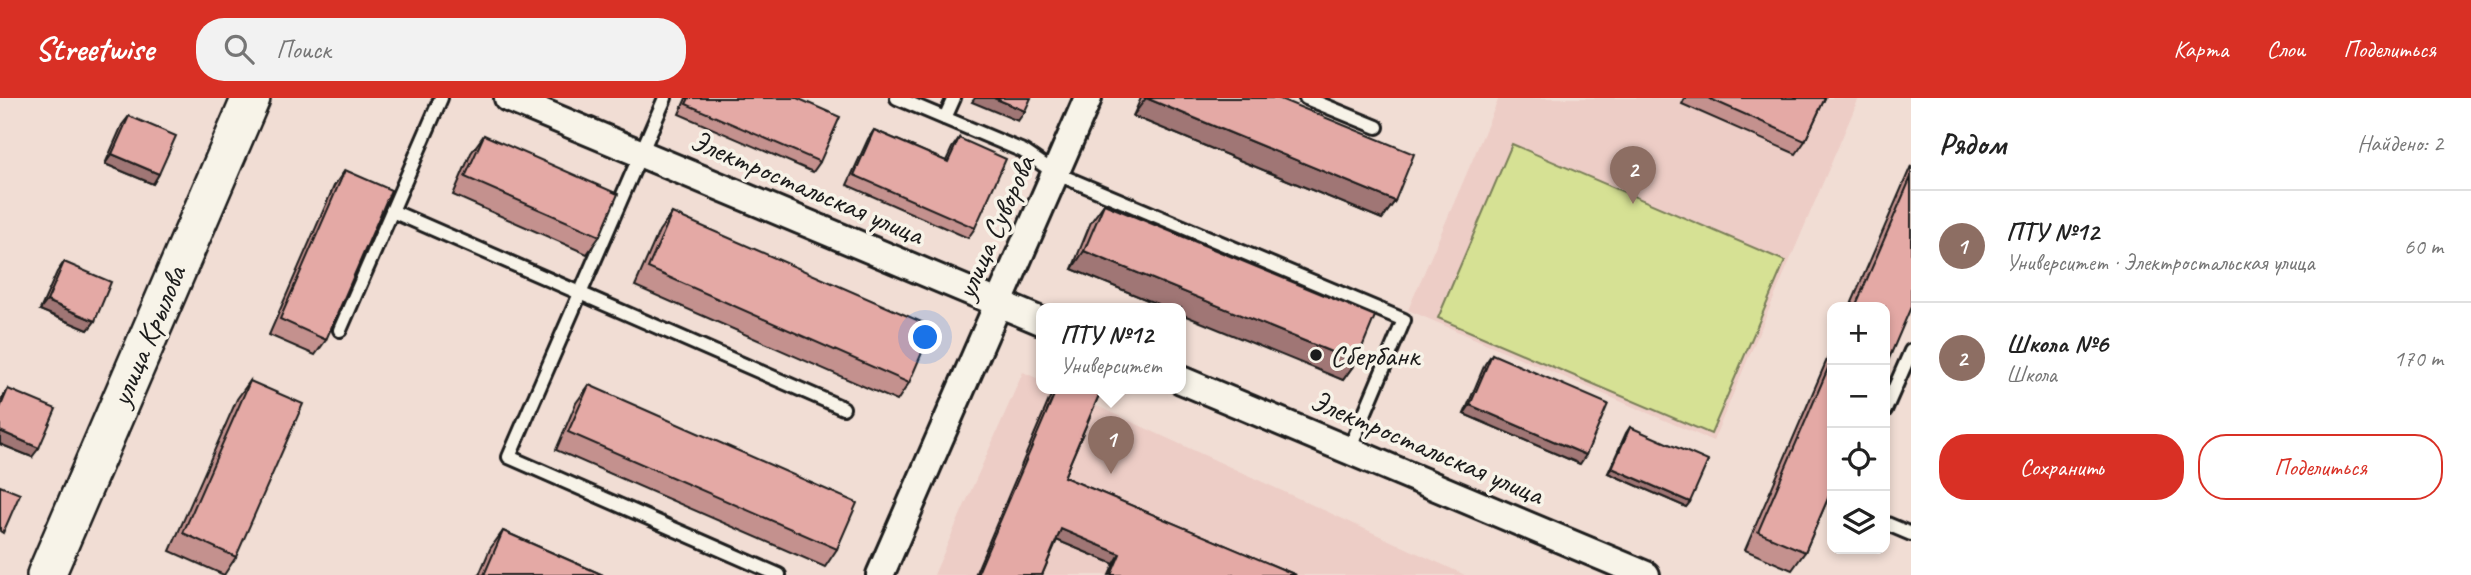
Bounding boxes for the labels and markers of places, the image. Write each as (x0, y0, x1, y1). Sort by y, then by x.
pin: 2 (1610, 146, 1656, 204)
place label: Сбербанк (1330, 336, 1421, 374)
marker: Сбербанк (1308, 347, 1324, 363)
pin: 1 (1088, 416, 1134, 474)

